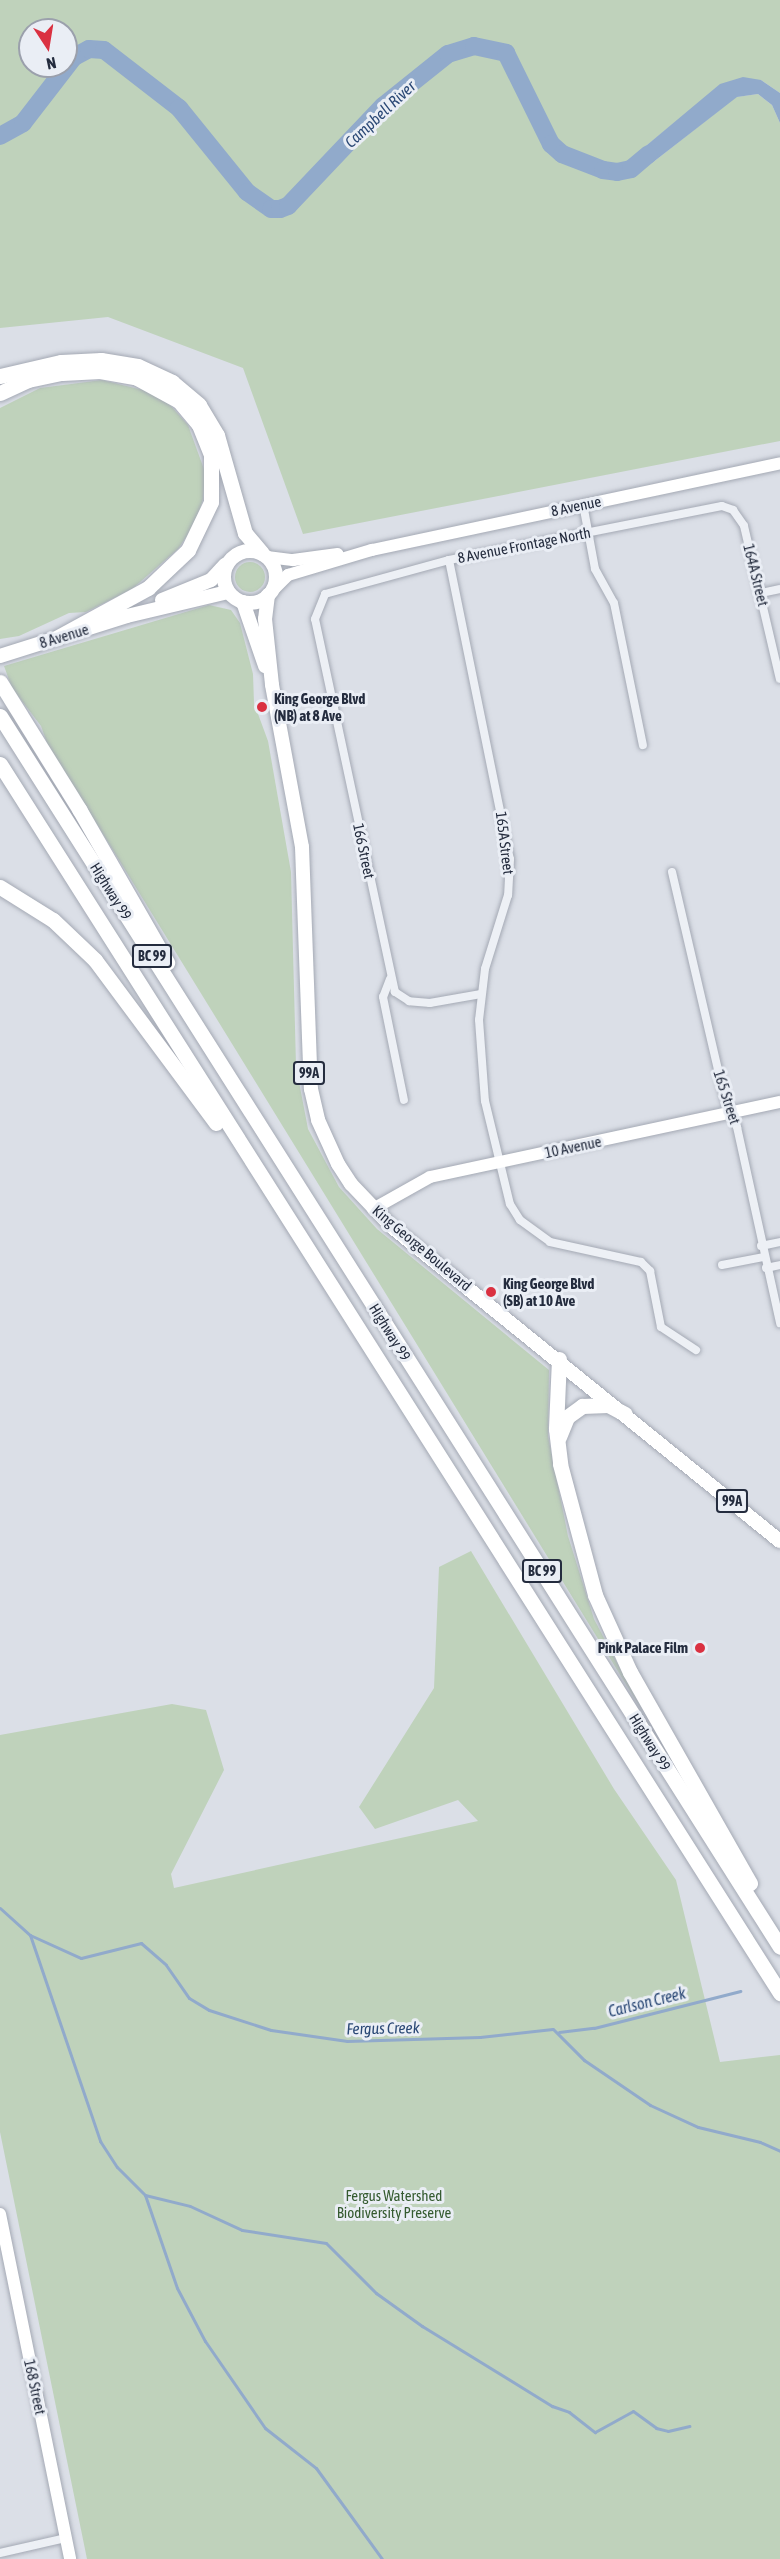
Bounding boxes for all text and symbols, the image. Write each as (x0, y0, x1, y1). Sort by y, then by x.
north arrow (18, 18, 78, 78)
text: N (45, 54, 58, 73)
water label: Campbell River (341, 77, 419, 151)
street label: 8 Avenue (549, 492, 603, 520)
street label: 8 Avenue Frontage North (456, 523, 592, 567)
street label: 164A Street (740, 542, 772, 608)
street label: 8 Avenue (37, 620, 91, 652)
place label: King George Blvd (NB) at 8 Ave (274, 689, 365, 724)
marker: King George Blvd (NB) at 8 Ave (255, 700, 269, 714)
street label: 165A Street (492, 810, 518, 876)
street label: 166 Street (349, 822, 379, 880)
street label: Highway 99 (86, 859, 136, 923)
road number: BC 99 (131, 945, 173, 967)
road number: 99A (292, 1062, 326, 1084)
street label: 165 Street (710, 1068, 744, 1126)
street label: 10 Avenue (543, 1132, 603, 1162)
street label: King George Boulevard (369, 1201, 475, 1295)
place label: King George Blvd (SB) at 10 Ave (503, 1274, 594, 1309)
marker: King George Blvd (SB) at 10 Ave (484, 1285, 498, 1299)
street label: Highway 99 (365, 1300, 415, 1364)
road number: 99A (716, 1490, 748, 1512)
road number: BC 99 (521, 1560, 563, 1582)
place label: Pink Palace Film (598, 1639, 688, 1657)
marker: Pink Palace Film (693, 1641, 707, 1655)
street label: Highway 99 (625, 1710, 675, 1774)
water label: Carlson Creek (606, 1983, 688, 2021)
water label: Fergus Creek (346, 2018, 420, 2038)
park label: Fergus Watershed Biodiversity Preserve (337, 2186, 451, 2221)
street label: 168 Street (20, 2358, 50, 2416)

